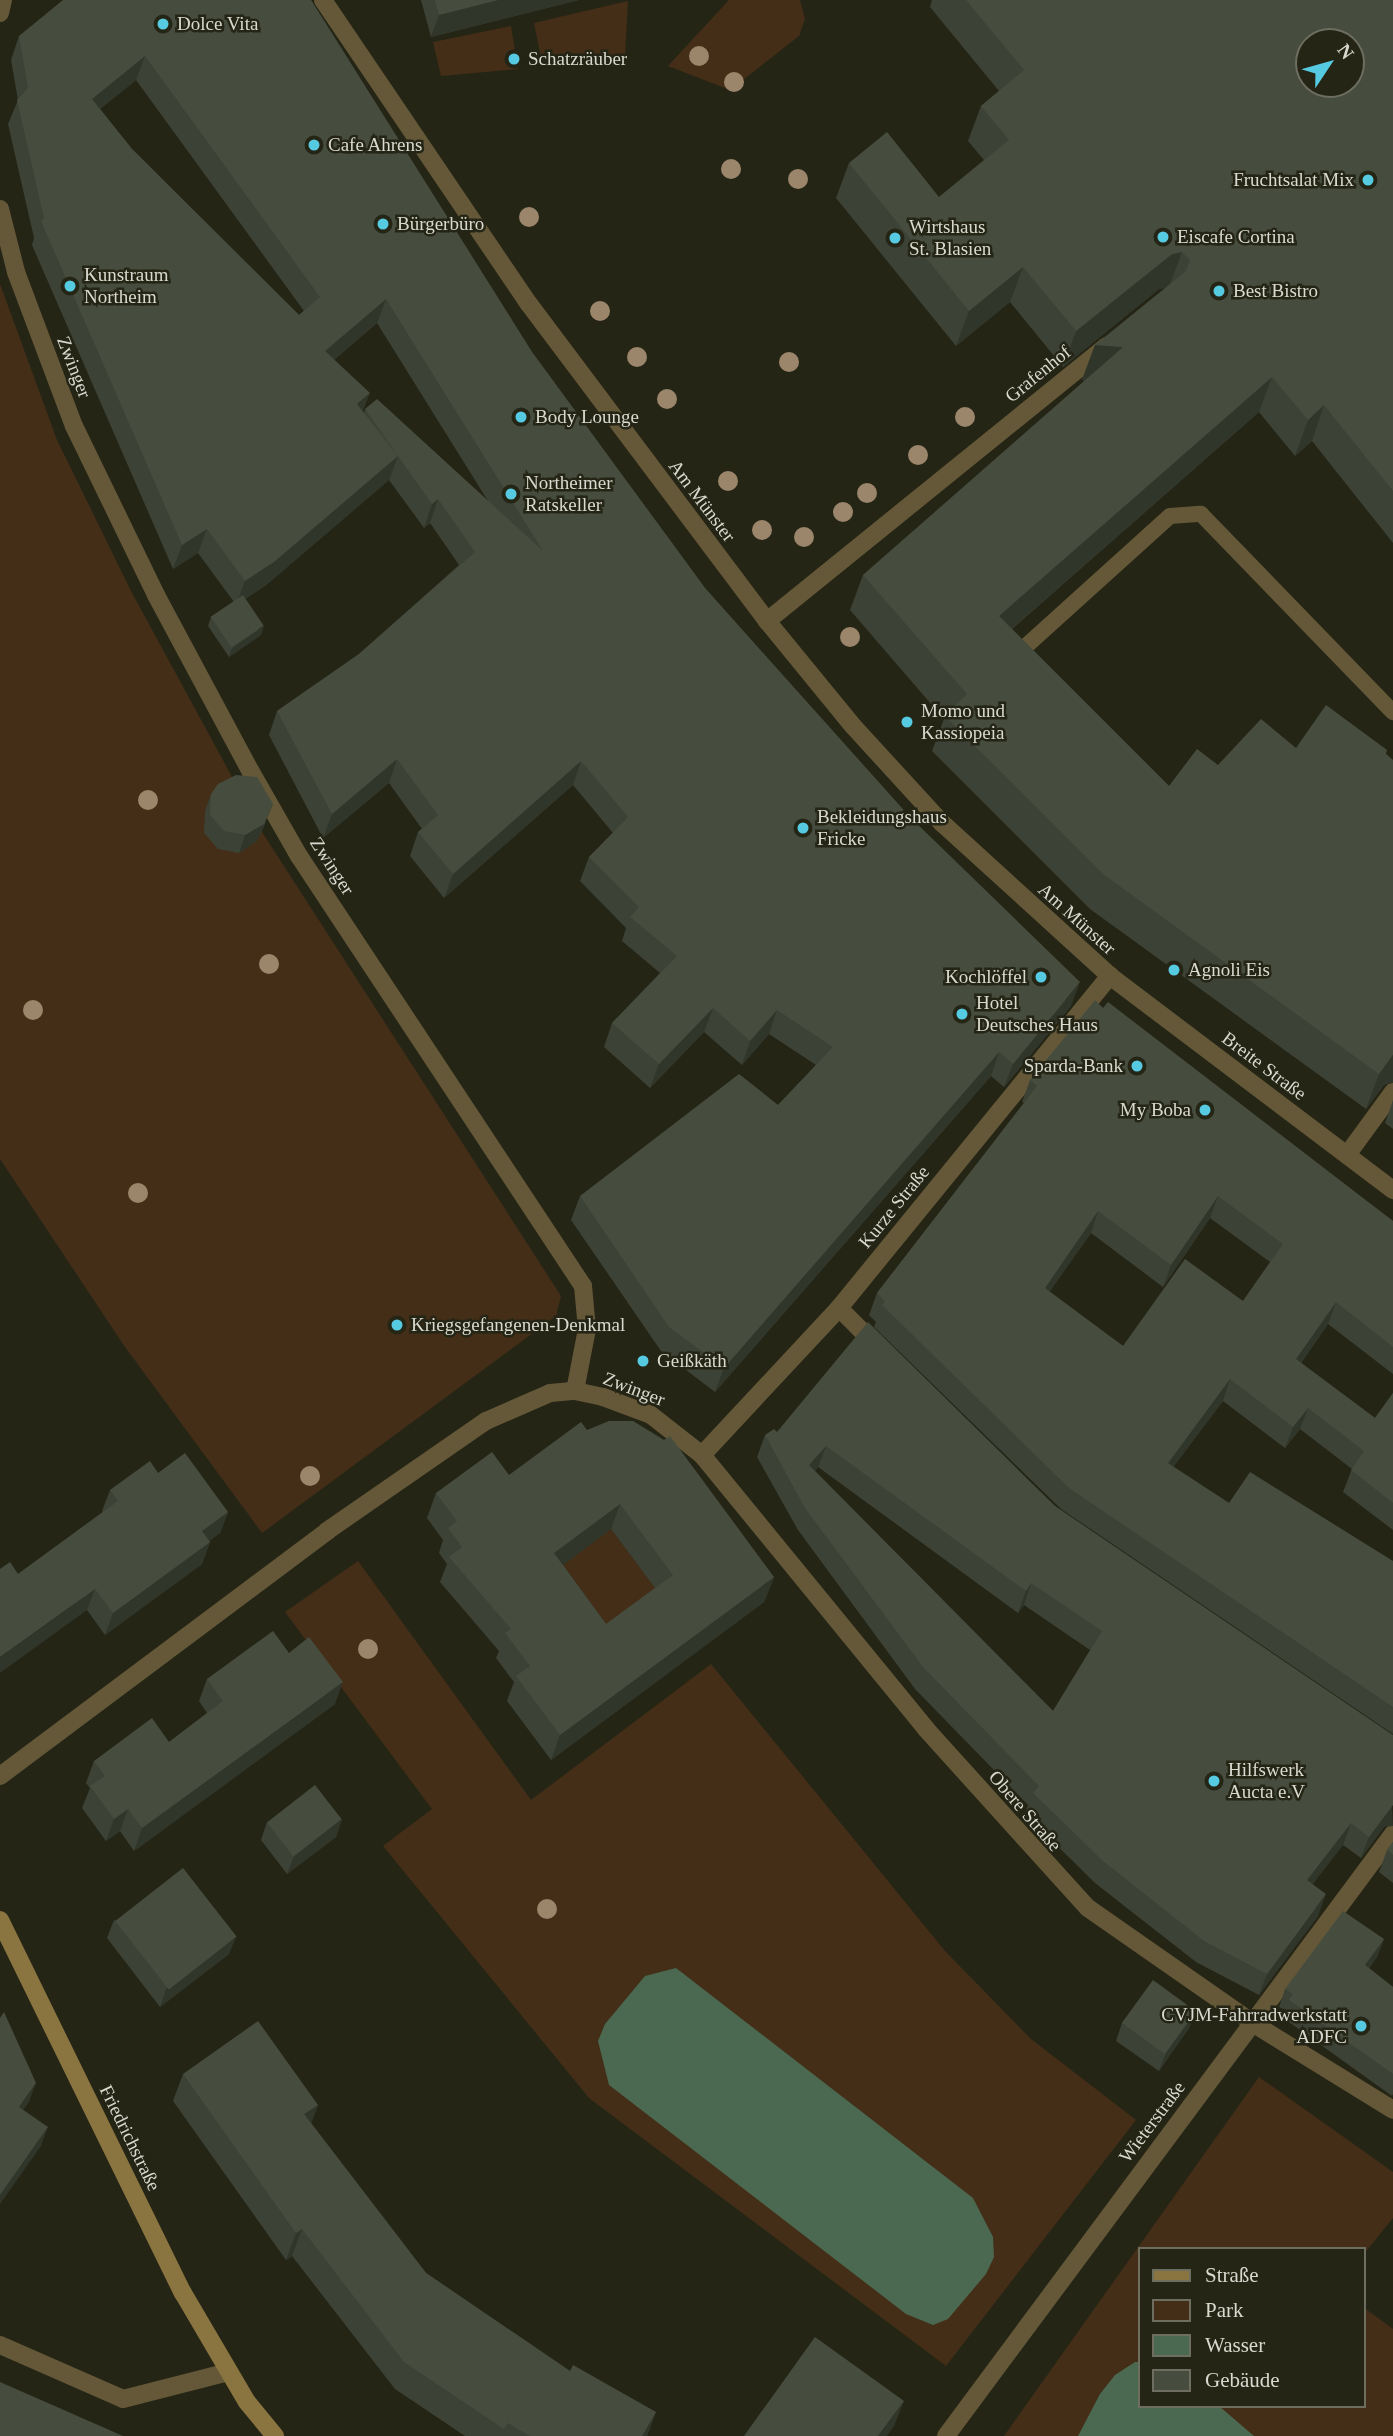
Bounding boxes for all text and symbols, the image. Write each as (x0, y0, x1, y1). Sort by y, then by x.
place label: Dolce Vita (177, 13, 259, 35)
marker: Dolce Vita (155, 16, 171, 32)
north arrow (1295, 28, 1365, 98)
text: N (1333, 40, 1358, 63)
place label: Schatzräuber (528, 48, 627, 70)
marker: Schatzräuber (506, 51, 522, 67)
place label: Cafe Ahrens (328, 134, 423, 156)
marker: Cafe Ahrens (306, 137, 322, 153)
place label: Fruchtsalat Mix (1233, 169, 1354, 191)
marker: Fruchtsalat Mix (1360, 172, 1376, 188)
place label: Bürgerbüro (397, 213, 484, 235)
marker: Bürgerbüro (375, 216, 391, 232)
place label: Wirtshaus St. Blasien (909, 216, 991, 260)
place label: Eiscafe Cortina (1177, 226, 1295, 248)
marker: Eiscafe Cortina (1155, 229, 1171, 245)
marker: Wirtshaus St. Blasien (887, 230, 903, 246)
place label: Kunstraum Northeim (84, 264, 168, 308)
marker: Kunstraum Northeim (62, 278, 78, 294)
place label: Best Bistro (1233, 280, 1318, 302)
marker: Best Bistro (1211, 283, 1227, 299)
street label: Zwinger (52, 333, 96, 401)
street label: Grafenhof (1000, 341, 1076, 407)
place label: Body Lounge (535, 406, 639, 428)
marker: Body Lounge (513, 409, 529, 425)
street label: Am Münster (664, 456, 740, 546)
place label: Northeimer Ratskeller (525, 472, 613, 516)
marker: Northeimer Ratskeller (503, 486, 519, 502)
place label: Momo und Kassiopeia (921, 700, 1005, 744)
marker: Momo und Kassiopeia (899, 714, 915, 730)
place label: Bekleidungshaus Fricke (817, 806, 947, 850)
marker: Bekleidungshaus Fricke (795, 820, 811, 836)
street label: Zwinger (305, 833, 359, 899)
street label: Am Münster (1033, 878, 1121, 960)
place label: Agnoli Eis (1188, 959, 1270, 981)
marker: Agnoli Eis (1166, 962, 1182, 978)
place label: Kochlöffel (945, 966, 1027, 988)
marker: Kochlöffel (1033, 969, 1049, 985)
place label: Hotel Deutsches Haus (976, 992, 1098, 1036)
marker: Hotel Deutsches Haus (954, 1006, 970, 1022)
street label: Breite Straße (1217, 1027, 1311, 1105)
place label: Sparda-Bank (1024, 1055, 1123, 1077)
marker: Sparda-Bank (1129, 1058, 1145, 1074)
place label: My Boba (1120, 1099, 1191, 1121)
marker: My Boba (1197, 1102, 1213, 1118)
street label: Kurze Straße (854, 1161, 934, 1253)
place label: Kriegsgefangenen-Denkmal (411, 1314, 625, 1336)
marker: Kriegsgefangenen-Denkmal (389, 1317, 405, 1333)
place label: Geißkäth (657, 1350, 727, 1372)
marker: Geißkäth (635, 1353, 651, 1369)
street label: Zwinger (600, 1367, 668, 1411)
place label: Hilfswerk Aucta e.V (1228, 1759, 1305, 1803)
street label: Obere Straße (984, 1766, 1066, 1856)
marker: Hilfswerk Aucta e.V (1206, 1773, 1222, 1789)
place label: CVJM-Fahrradwerkstatt ADFC (1161, 2004, 1347, 2048)
marker: CVJM-Fahrradwerkstatt ADFC (1353, 2018, 1369, 2034)
street label: Wieterstraße (1114, 2077, 1190, 2167)
street label: Friedrichstraße (95, 2081, 165, 2195)
legend (1138, 2247, 1365, 2408)
text: Straße (1205, 2263, 1259, 2287)
text: Park (1205, 2298, 1244, 2322)
text: Wasser (1205, 2333, 1265, 2357)
text: Gebäude (1205, 2368, 1280, 2392)

